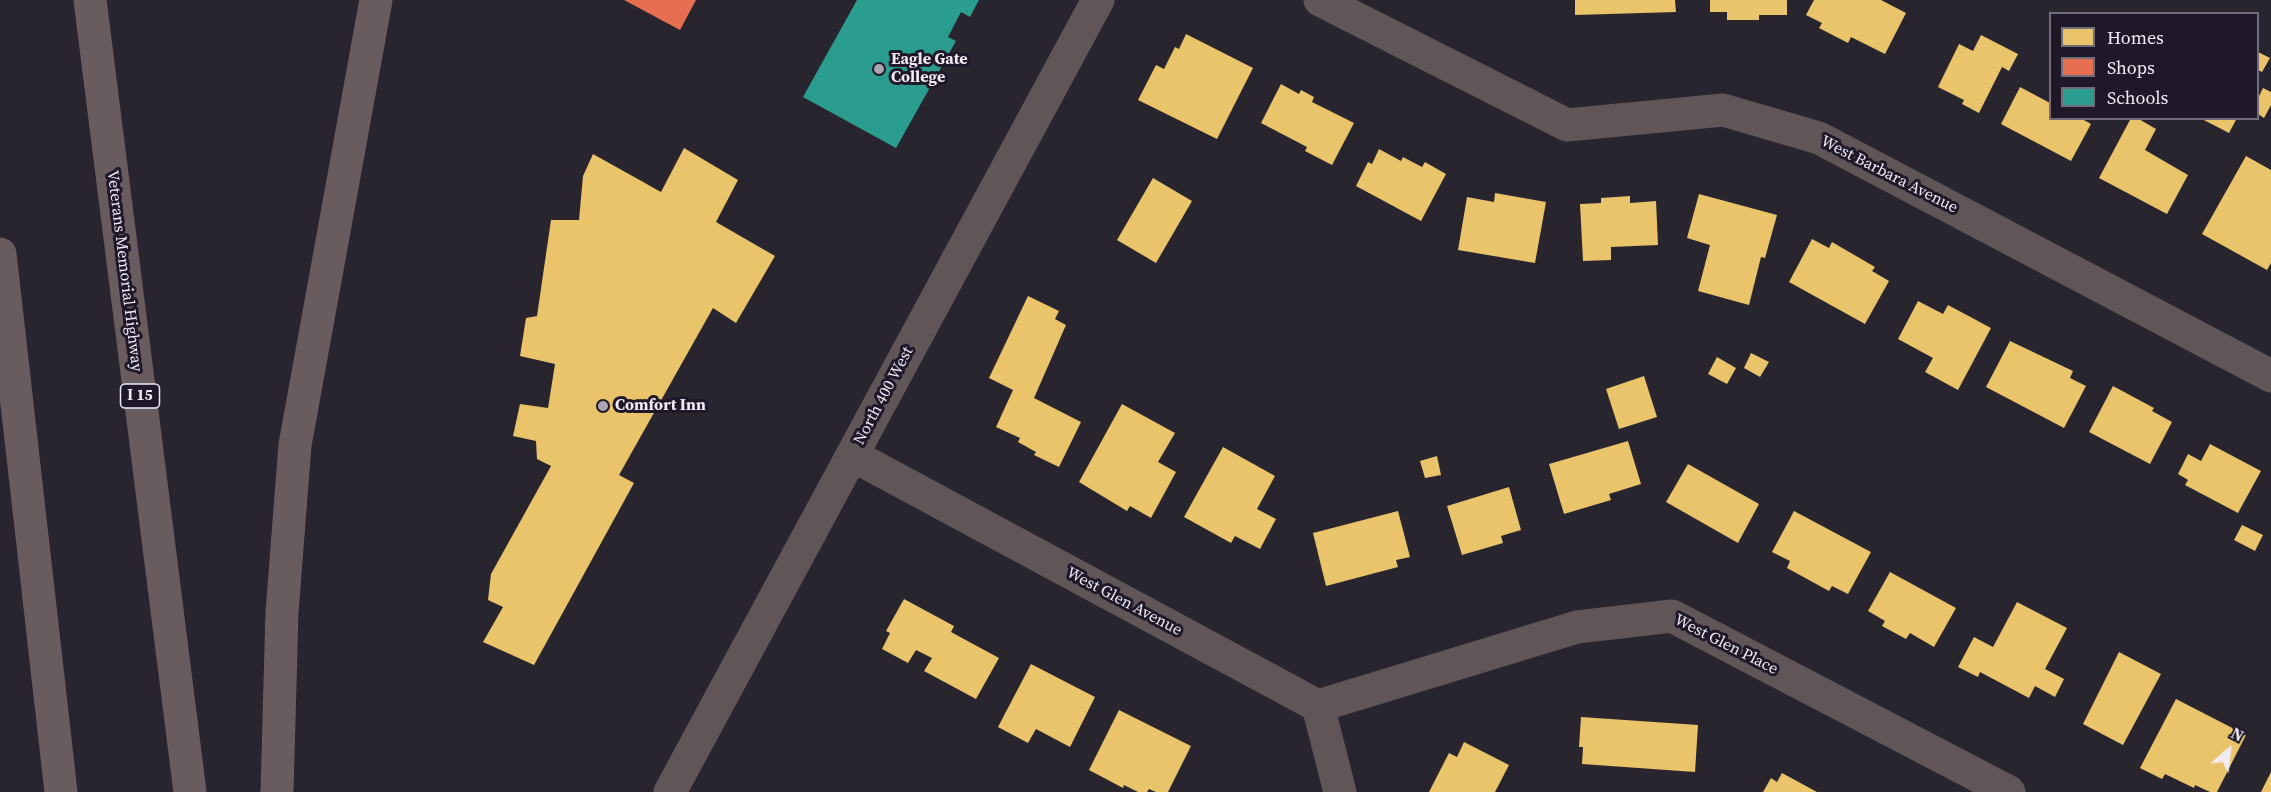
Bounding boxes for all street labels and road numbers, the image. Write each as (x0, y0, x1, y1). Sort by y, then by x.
street label: West Barbara Avenue (1817, 132, 1961, 218)
street label: Veterans Memorial Highway (102, 169, 146, 373)
street label: North 400 West (850, 344, 918, 448)
road number: I 15 (120, 384, 160, 408)
street label: West Glen Avenue (1063, 563, 1185, 641)
street label: West Glen Place (1671, 611, 1781, 679)

